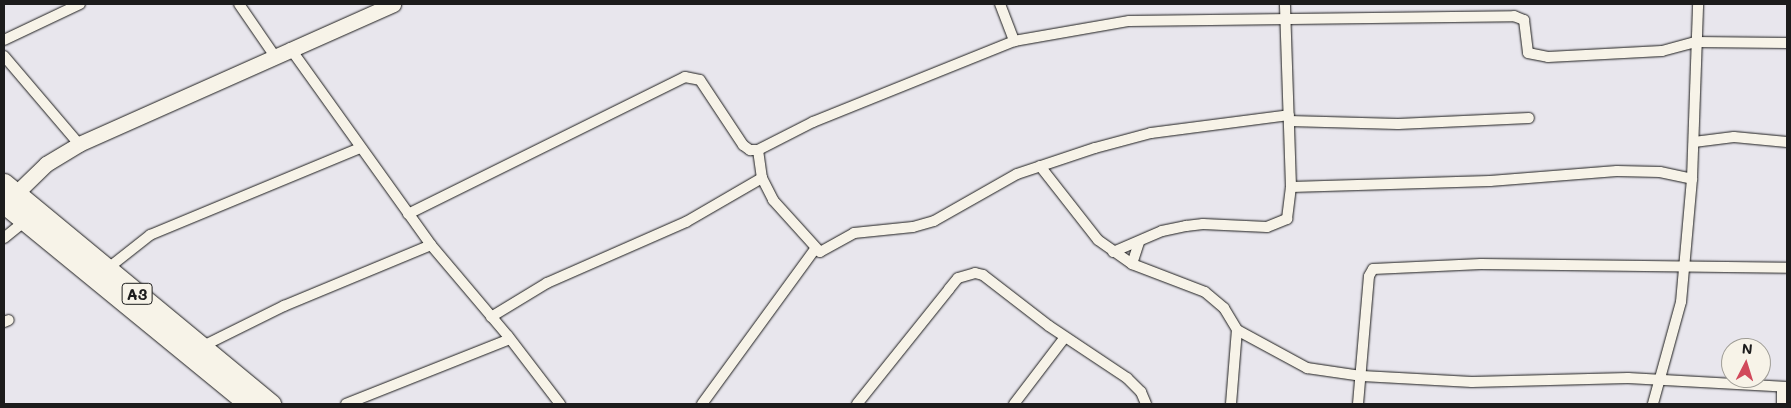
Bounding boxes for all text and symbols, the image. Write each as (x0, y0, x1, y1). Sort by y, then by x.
road number: A3 (121, 280, 153, 308)
north arrow (1721, 338, 1771, 388)
text: N (1741, 339, 1753, 358)

